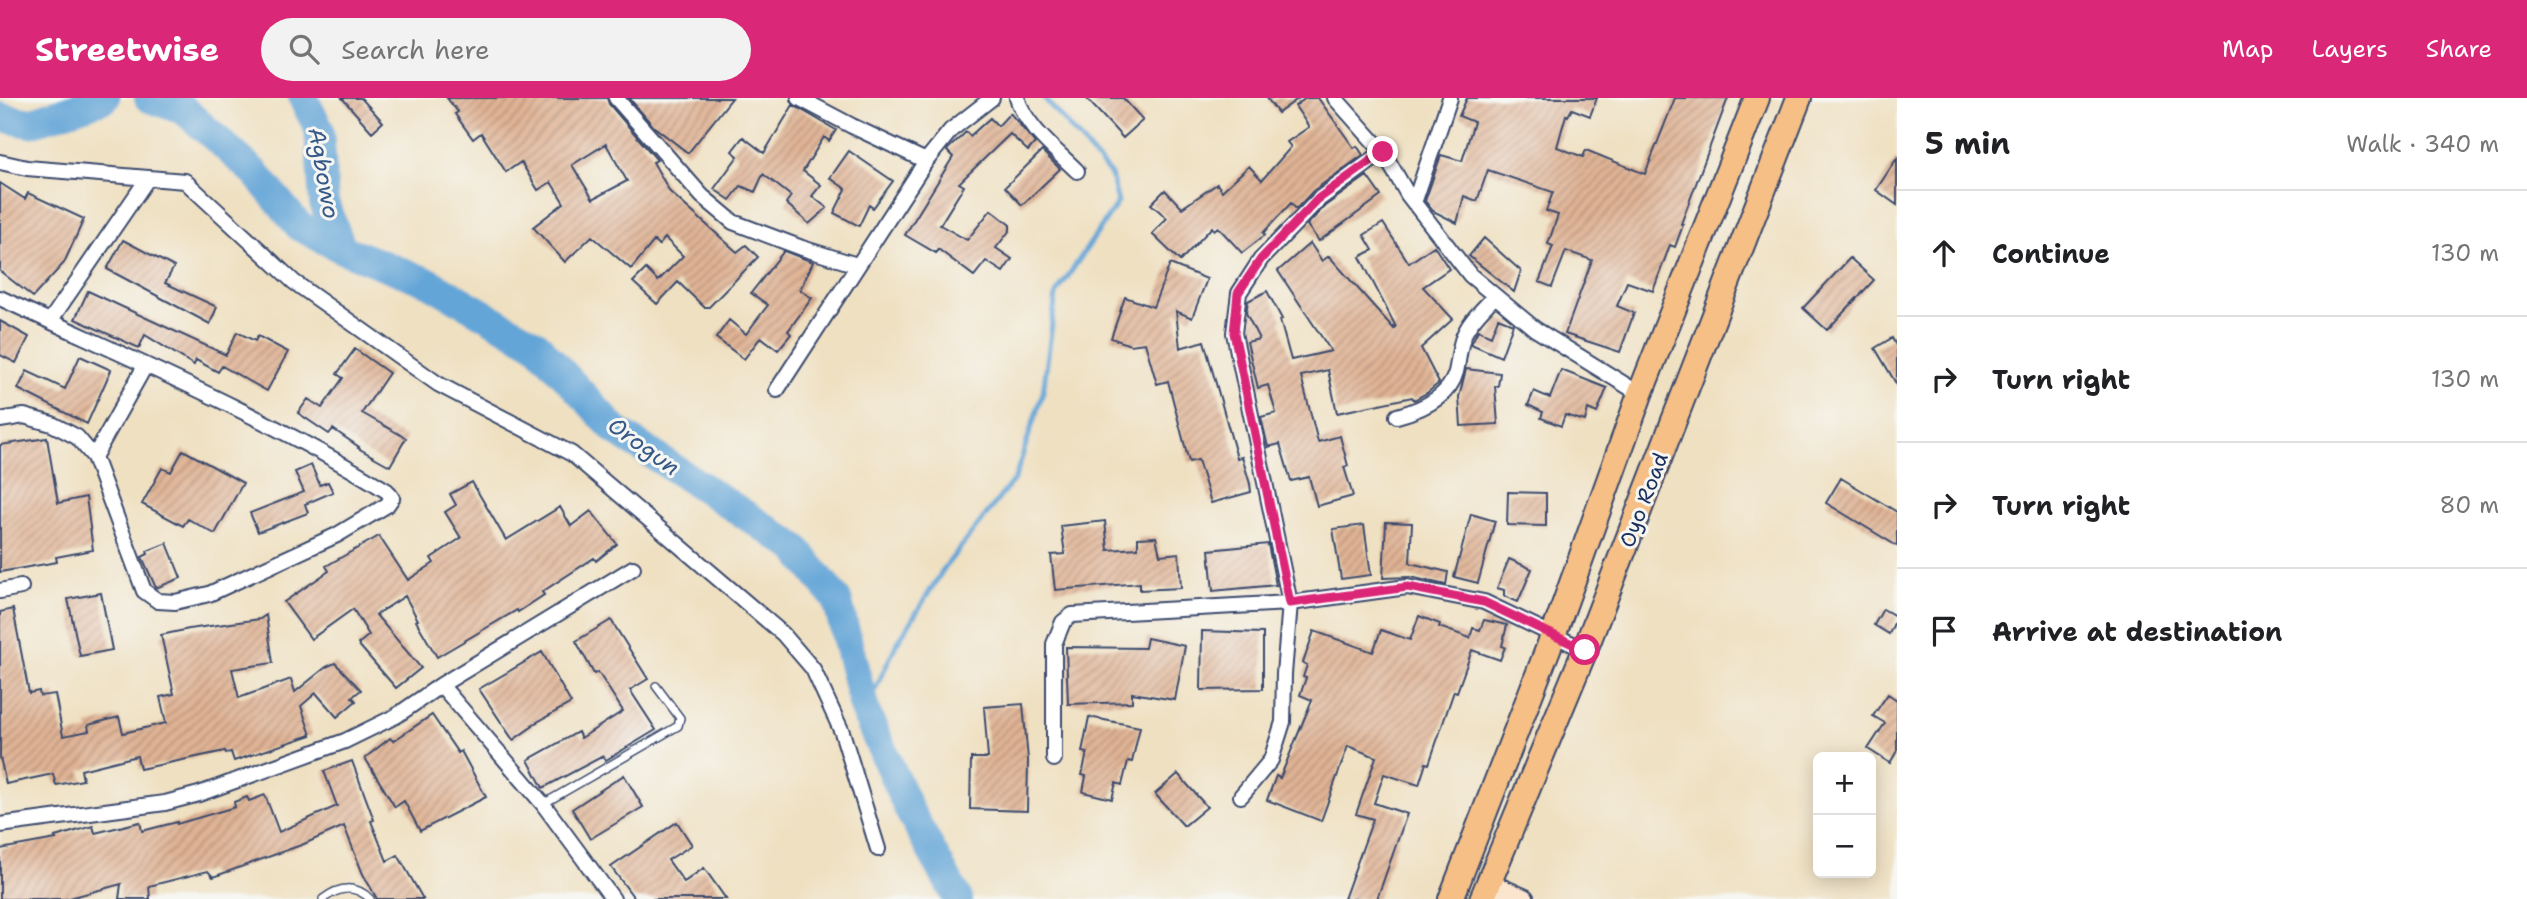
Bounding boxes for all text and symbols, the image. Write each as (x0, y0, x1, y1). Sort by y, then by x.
search box (261, 18, 751, 81)
text: Streetwise (35, 27, 219, 72)
icon: search (285, 30, 323, 68)
text: Search here (341, 32, 490, 67)
text: Map (2222, 33, 2273, 65)
text: Layers (2311, 33, 2388, 65)
text: Share (2426, 33, 2492, 65)
text: 5 min (1925, 123, 2010, 164)
water label: Agbowo (301, 125, 347, 221)
text: Walk · 340 m (2346, 129, 2499, 159)
route end (1367, 136, 1398, 167)
icon: ahead (1925, 234, 1963, 272)
text: Continue (1992, 236, 2110, 271)
text: 130 m (2431, 238, 2499, 268)
icon: right (1925, 360, 1963, 398)
text: Turn right (1992, 362, 2130, 397)
text: 130 m (2431, 364, 2499, 394)
water label: Orogun (602, 410, 686, 482)
street label: Oyo Road (1613, 448, 1675, 552)
icon: right (1925, 486, 1963, 524)
text: Turn right (1992, 488, 2130, 523)
text: 80 m (2440, 490, 2499, 520)
icon: arrive (1925, 612, 1963, 650)
text: Arrive at destination (1992, 614, 2282, 649)
route start (1569, 634, 1600, 665)
map controls (1813, 752, 1876, 878)
button: + (1813, 752, 1876, 815)
button: − (1813, 815, 1876, 878)

